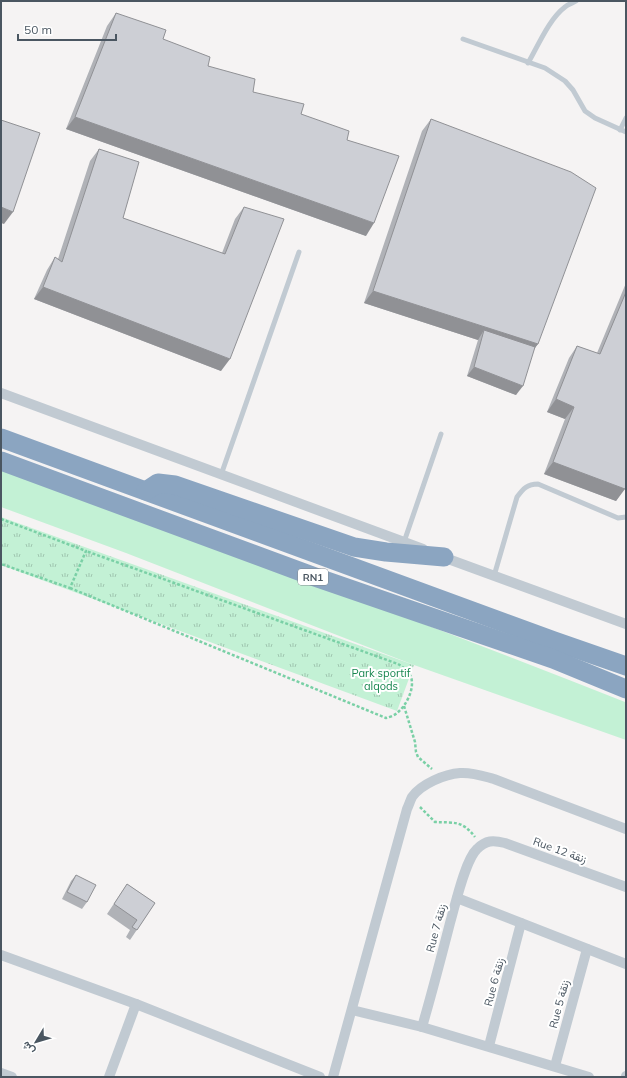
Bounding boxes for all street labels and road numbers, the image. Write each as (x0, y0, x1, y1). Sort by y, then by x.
road number: RN1 (298, 569, 328, 585)
street label: Rue 12 زنقة (531, 834, 589, 866)
street label: Rue 7 زنقة (423, 902, 449, 954)
street label: Rue 6 زنقة (481, 956, 507, 1008)
street label: Rue 5 زنقة (546, 978, 572, 1030)

